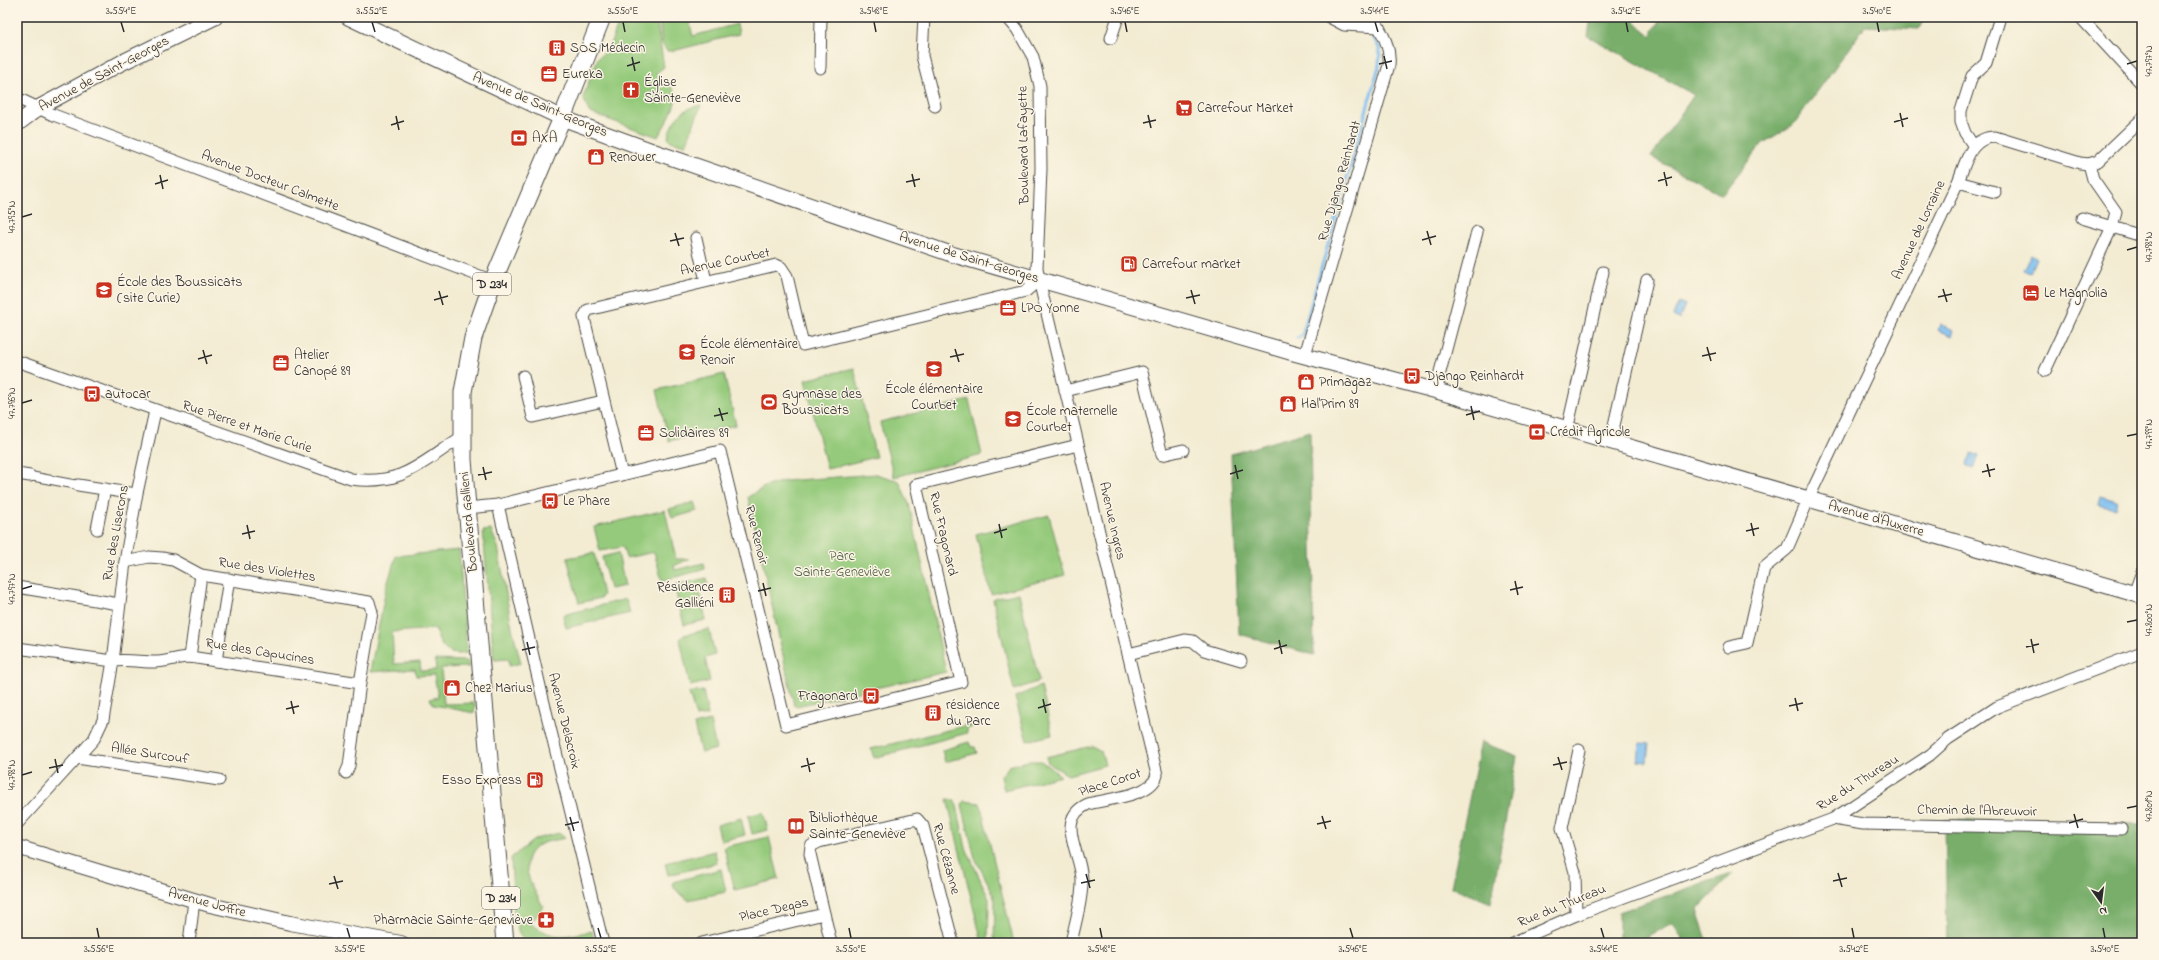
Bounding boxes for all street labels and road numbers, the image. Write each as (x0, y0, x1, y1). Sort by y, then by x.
street label: Avenue de Saint-Georges (35, 31, 174, 118)
street label: Avenue de Saint-Georges (469, 67, 611, 144)
street label: Boulevard Lafayette (1012, 85, 1037, 205)
street label: Rue Django Reinhardt (1313, 118, 1368, 244)
street label: Avenue Docteur Calmette (198, 145, 343, 217)
street label: Avenue de Lorraine (1887, 176, 1952, 283)
street label: Avenue de Saint-Georges (896, 227, 1042, 290)
street label: Avenue Courbet (678, 242, 772, 282)
road number: D 234 (473, 273, 511, 295)
street label: Rue Pierre et Marie Curie (179, 395, 315, 459)
street label: Boulevard Gallieni (454, 471, 484, 574)
street label: Avenue Ingres (1092, 480, 1131, 562)
street label: Rue des Liserons (97, 483, 135, 583)
street label: Rue Fragonard (922, 490, 963, 578)
street label: Avenue d'Auxerre (1826, 495, 1927, 543)
street label: Rue Renoir (738, 503, 774, 568)
street label: Rue des Violettes (217, 552, 317, 588)
street label: Rue des Capucines (204, 633, 316, 671)
street label: Avenue Delacroix (542, 671, 586, 771)
street label: Allée Surcouf (110, 737, 191, 771)
street label: Rue du Thureau (1813, 749, 1903, 817)
street label: Place Corot (1076, 763, 1144, 803)
street label: Chemin de l'Abreuvoir (1917, 799, 2038, 823)
street label: Rue Cézanne (926, 821, 966, 898)
street label: Rue du Thureau (1515, 879, 1609, 933)
street label: Avenue Joffre (166, 883, 249, 924)
road number: D 234 (482, 887, 520, 909)
street label: Place Degas (737, 892, 811, 929)

